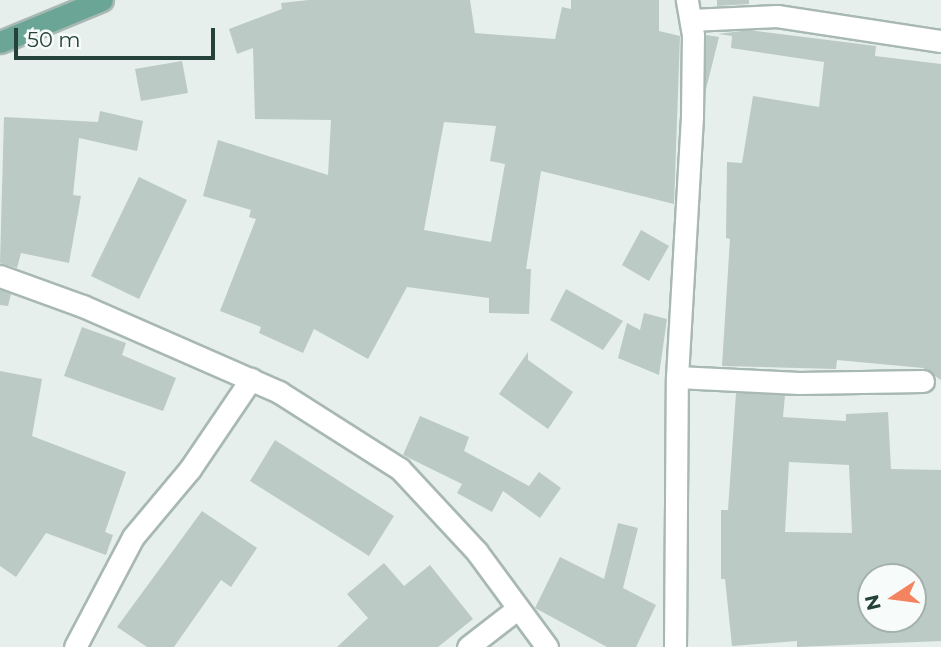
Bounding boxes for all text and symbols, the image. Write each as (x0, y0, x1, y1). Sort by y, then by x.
scale bar (18, 14, 219, 58)
text: 50 m (27, 27, 81, 52)
north arrow (857, 563, 927, 633)
text: N (860, 592, 886, 612)

